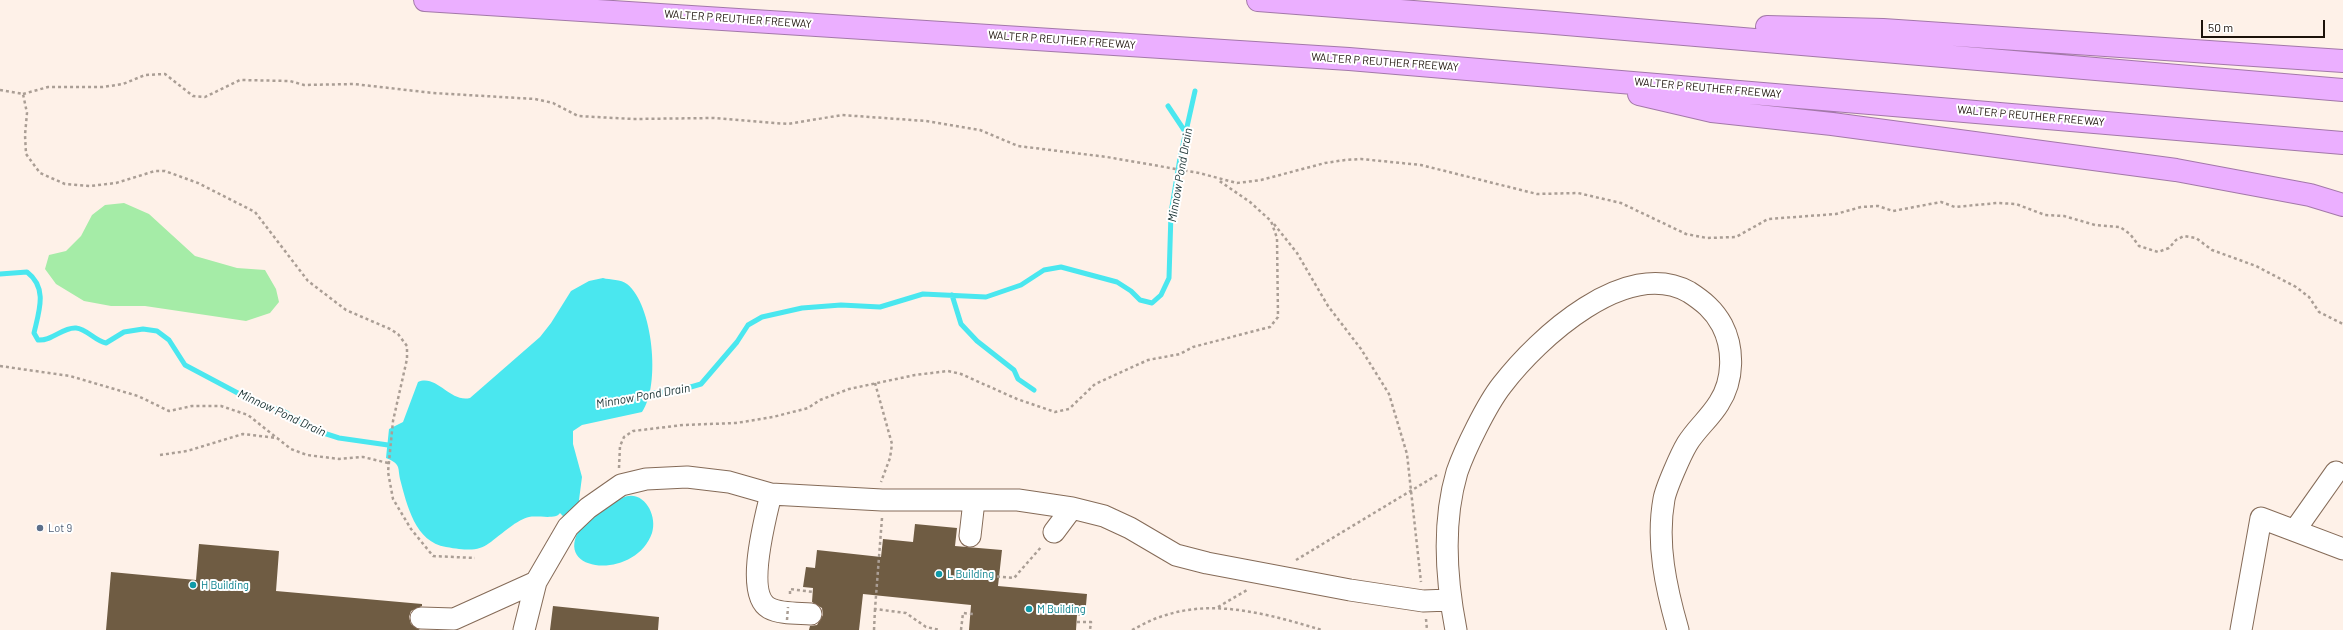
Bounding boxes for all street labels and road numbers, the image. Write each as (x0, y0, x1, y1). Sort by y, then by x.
street label: WALTER P REUTHER FREEWAY (664, 7, 812, 31)
street label: WALTER P REUTHER FREEWAY (988, 28, 1136, 52)
street label: WALTER P REUTHER FREEWAY (1311, 50, 1459, 74)
street label: WALTER P REUTHER FREEWAY (1634, 75, 1782, 101)
street label: WALTER P REUTHER FREEWAY (1957, 103, 2105, 129)

